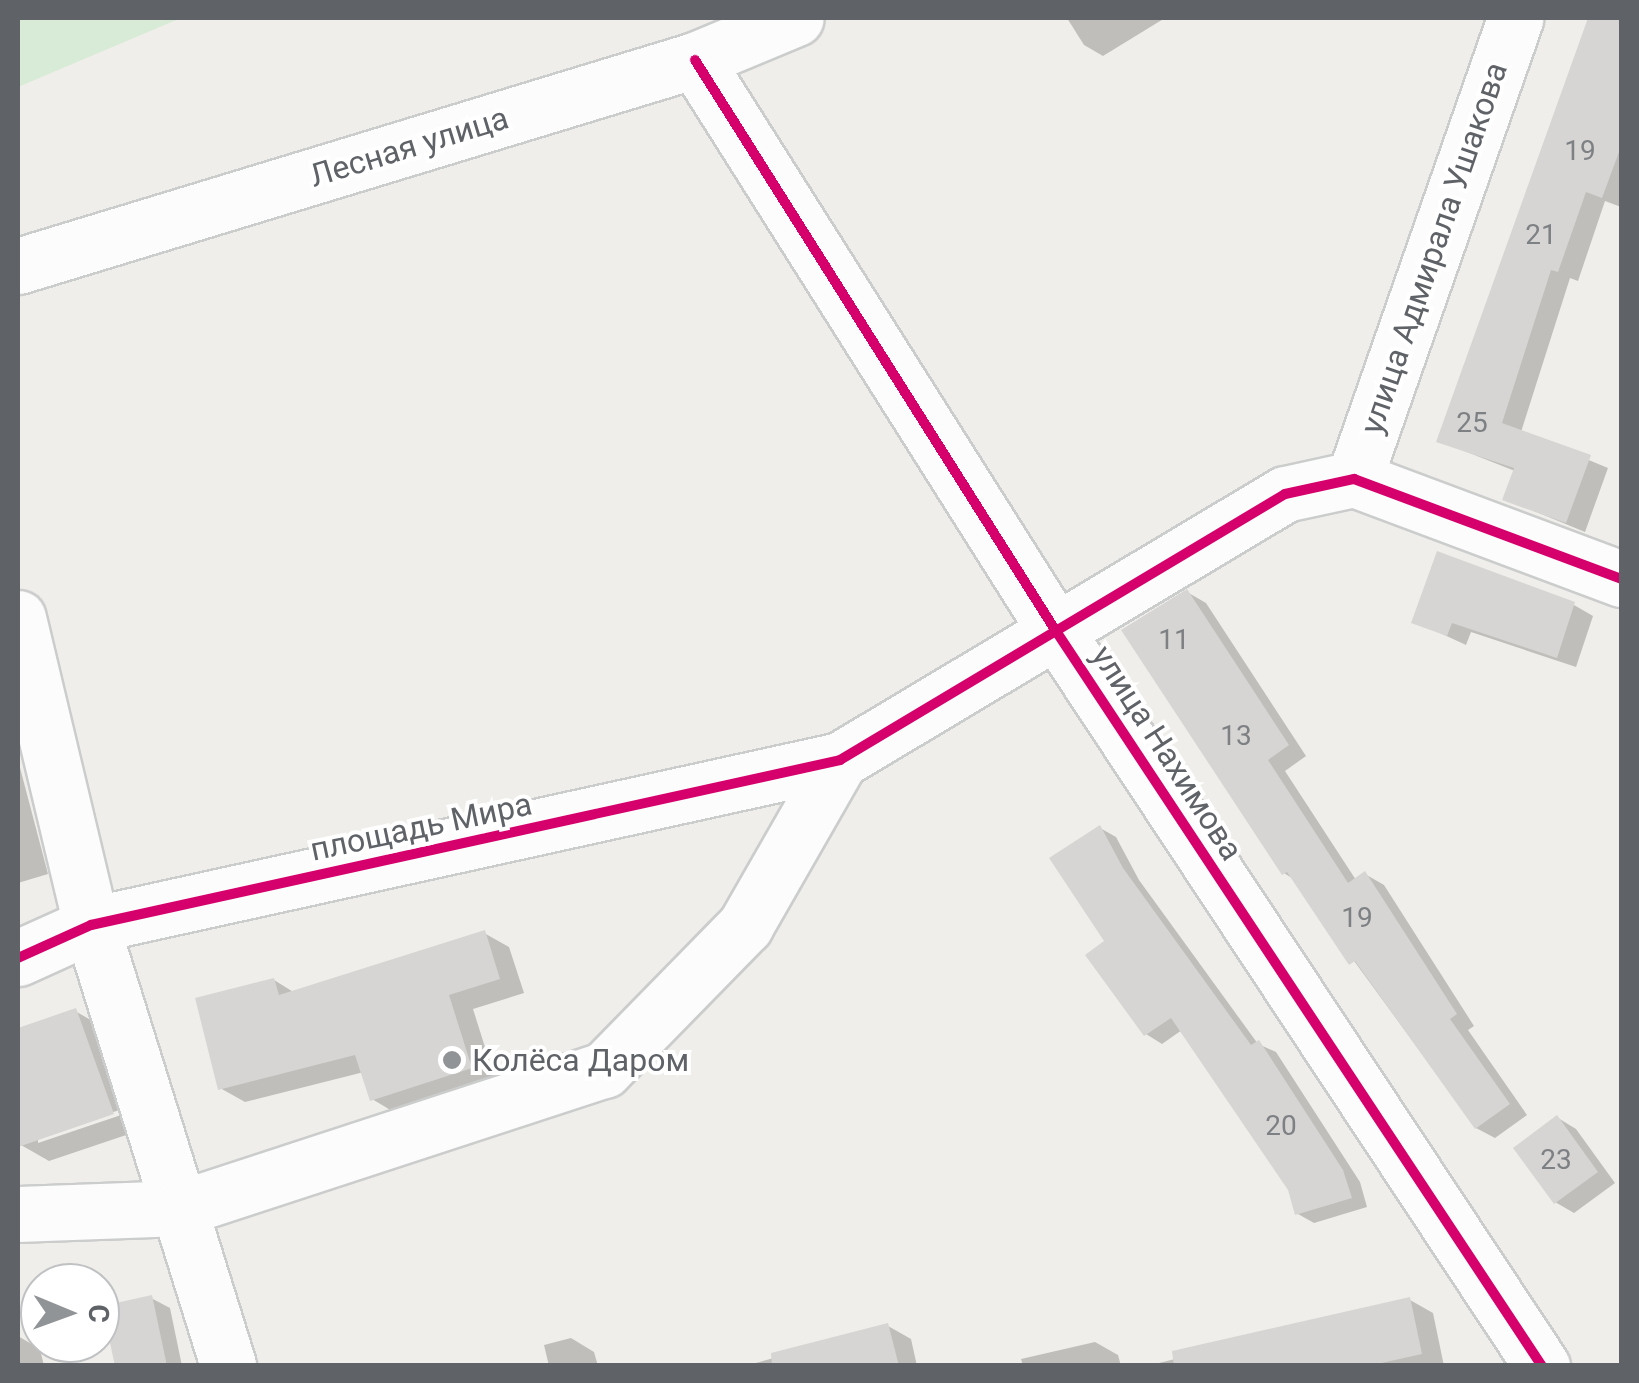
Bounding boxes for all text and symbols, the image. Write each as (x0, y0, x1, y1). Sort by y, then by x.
street label: улица Адмирала Ушакова (1352, 57, 1516, 439)
street label: Лесная улица (305, 99, 513, 195)
house number: 19 (1564, 134, 1596, 168)
house number: 21 (1525, 218, 1557, 252)
house number: 25 (1456, 406, 1488, 440)
house number: 11 (1158, 623, 1190, 657)
street label: улица Нахимова (1083, 639, 1251, 867)
house number: 13 (1220, 719, 1252, 753)
street label: площадь Мира (307, 785, 535, 869)
house number: 19 (1341, 901, 1373, 935)
place label: Колёса Даром (472, 1041, 689, 1079)
marker: Колёса Даром (441, 1049, 463, 1071)
house number: 20 (1265, 1109, 1297, 1143)
house number: 23 (1540, 1143, 1572, 1177)
north arrow (20, 1263, 120, 1363)
text: С (82, 1304, 115, 1323)

